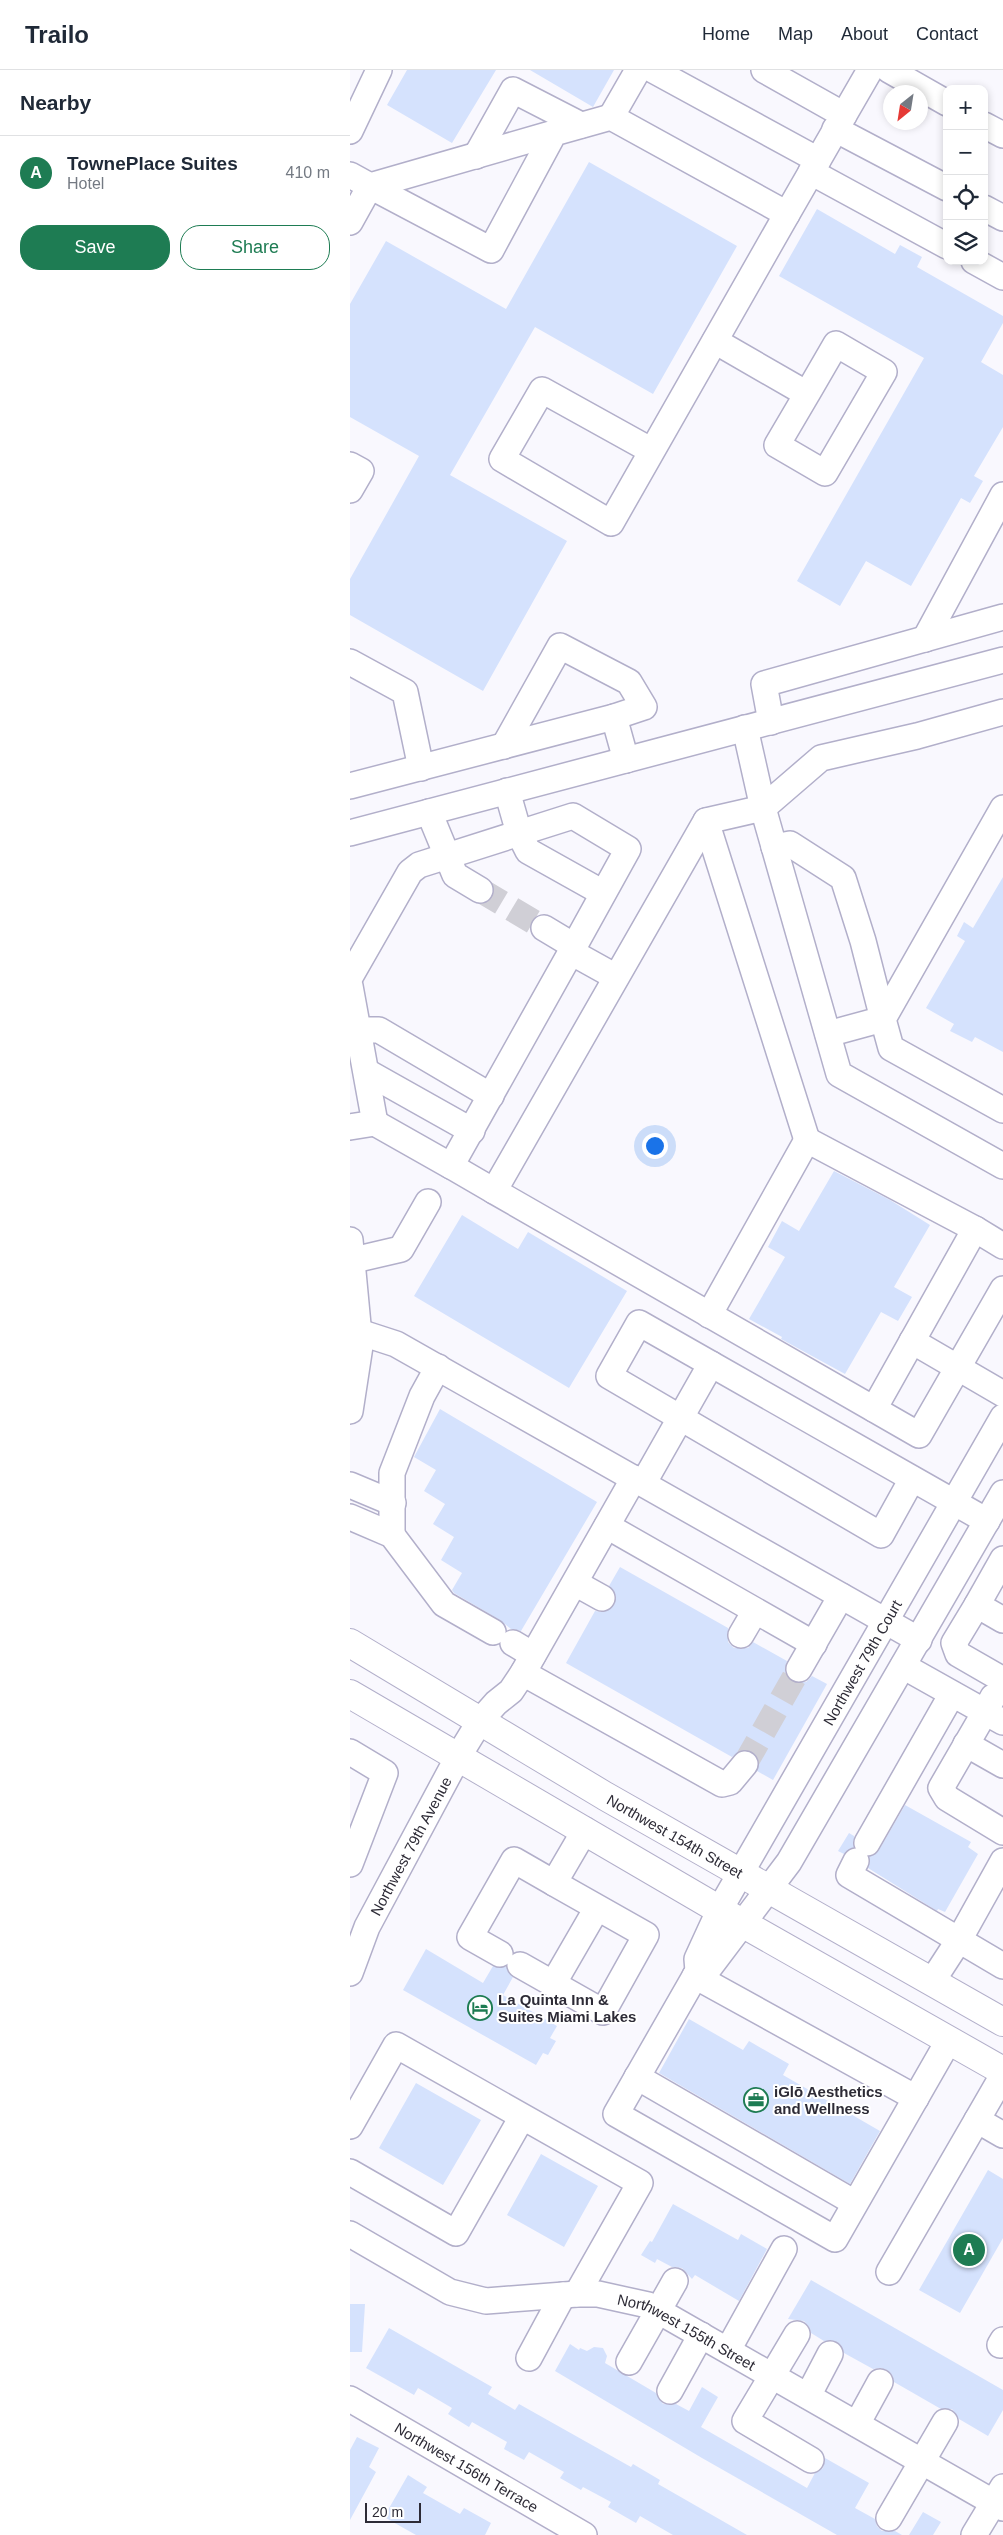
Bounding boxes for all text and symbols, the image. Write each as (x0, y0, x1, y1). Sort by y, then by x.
text: Trailo (25, 21, 89, 48)
text: Home (702, 24, 750, 44)
text: Map (778, 24, 813, 44)
text: About (841, 24, 888, 44)
text: Contact (916, 24, 978, 44)
north arrow (883, 85, 928, 130)
map controls (943, 85, 988, 265)
button: + (943, 85, 988, 130)
text: Nearby (20, 91, 91, 114)
button: − (943, 130, 988, 175)
text: TownePlace Suites (67, 153, 238, 174)
text: A (30, 164, 42, 181)
text: 410 m (286, 164, 330, 181)
text: Hotel (67, 175, 104, 192)
button: locate (943, 175, 988, 220)
button: layers (943, 220, 988, 265)
button: Save (20, 225, 170, 270)
button: Share (180, 225, 330, 270)
your location (642, 1133, 668, 1159)
street label: Northwest 79th Court (819, 1596, 905, 1728)
street label: Northwest 79th Avenue (366, 1774, 454, 1918)
street label: Northwest 154th Street (604, 1791, 747, 1882)
place label: La Quinta Inn & Suites Miami Lakes (498, 1991, 636, 2025)
hotel icon: La Quinta Inn & Suites Miami Lakes (467, 1995, 493, 2021)
place label: iGlō Aesthetics and Wellness (774, 2083, 883, 2117)
office icon: iGlō Aesthetics and Wellness (743, 2087, 769, 2113)
pin: A (953, 2231, 985, 2269)
street label: Northwest 155th Street (616, 2290, 759, 2374)
street label: Northwest 156th Terrace (392, 2418, 542, 2515)
scale bar (365, 2500, 421, 2523)
text: 20 m (372, 2504, 403, 2520)

